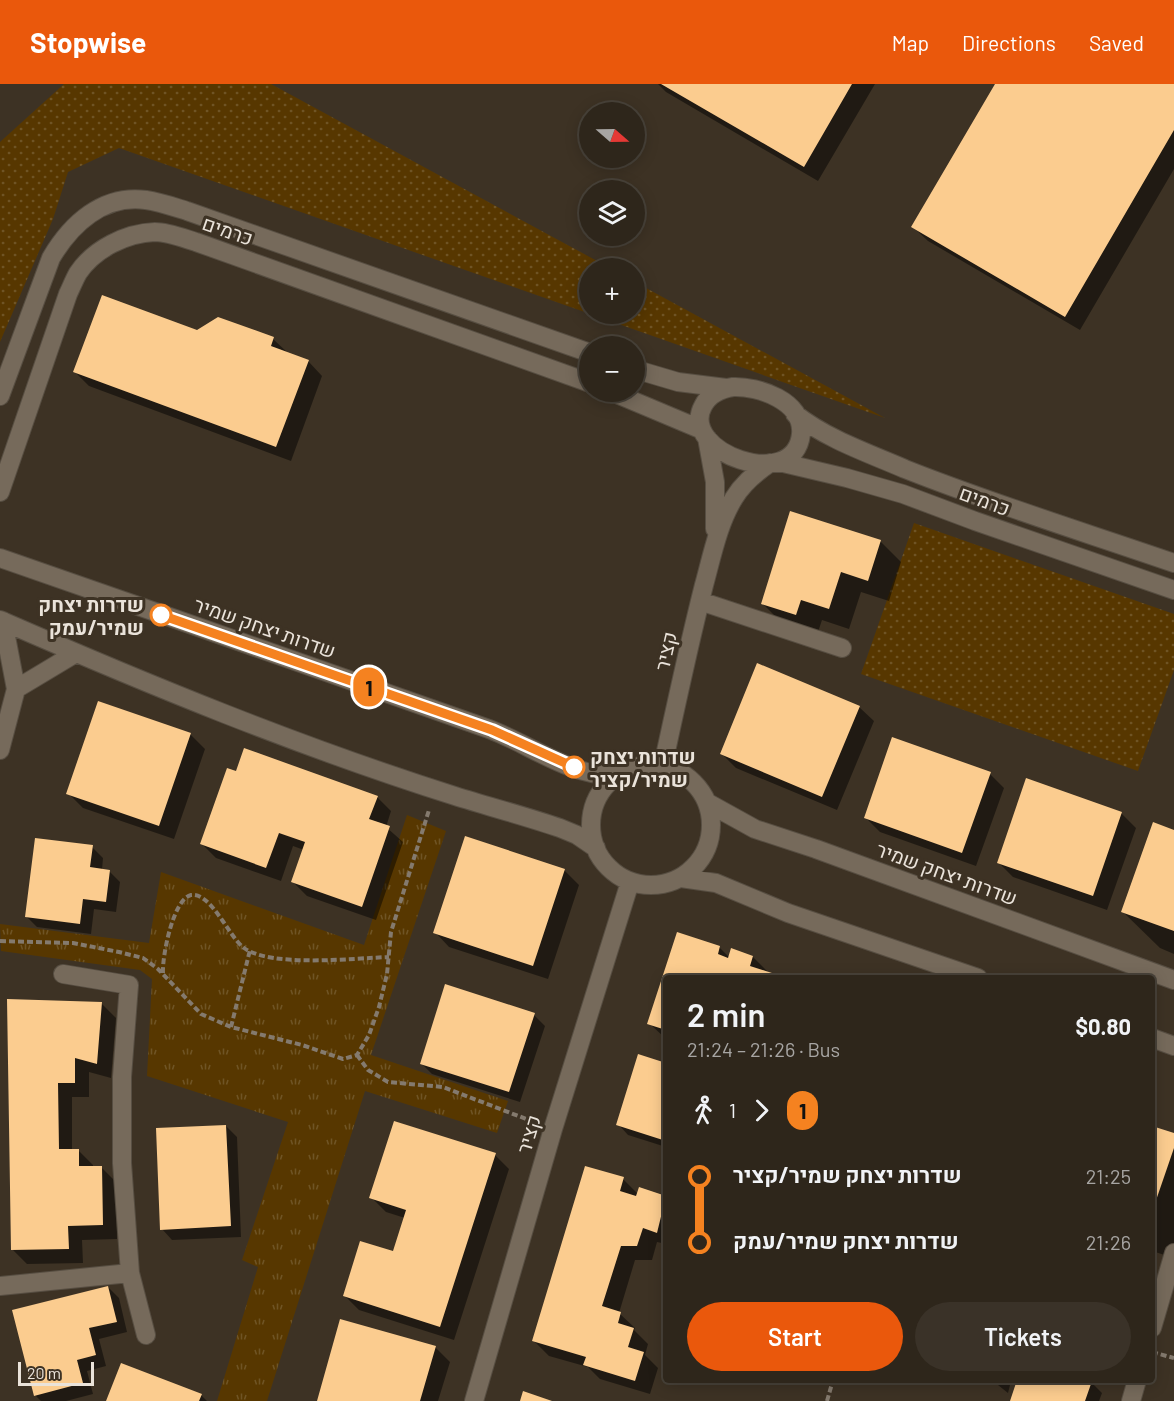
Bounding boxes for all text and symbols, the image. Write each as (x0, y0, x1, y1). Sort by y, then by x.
text: Stopwise (30, 25, 146, 59)
text: Map (892, 30, 929, 55)
text: Directions (962, 30, 1056, 55)
text: Saved (1089, 30, 1144, 55)
north arrow (579, 102, 645, 168)
map controls (579, 102, 645, 402)
button: layers (579, 180, 645, 246)
street label: כרמים (200, 210, 256, 250)
button: + (579, 258, 645, 324)
button: − (579, 336, 645, 402)
street label: כרמים (956, 480, 1014, 520)
street label: שדרות יצחק שמיר (191, 591, 339, 663)
place label: שדרות יצחק שמיר/עמק (38, 592, 144, 639)
marker: שדרות יצחק שמיר/עמק (150, 604, 172, 626)
street label: קציר (649, 629, 681, 673)
line badge: 1 (350, 668, 388, 706)
text: 1 (365, 675, 373, 700)
place label: שדרות יצחק שמיר/קציר (590, 744, 696, 791)
marker: שדרות יצחק שמיר/קציר (563, 756, 585, 778)
street label: שדרות יצחק שמיר (873, 836, 1021, 910)
text: 2 min (687, 994, 766, 1034)
text: $0.80 (1075, 1013, 1131, 1039)
text: 21:24 – 21:26 · Bus (687, 1037, 840, 1061)
icon: walk (687, 1094, 720, 1127)
icon: forward (745, 1094, 778, 1127)
text: 1 (729, 1098, 736, 1122)
text: 1 (799, 1098, 806, 1123)
street label: קציר (511, 1112, 545, 1156)
text: שדרות יצחק שמיר/קציר (733, 1161, 962, 1187)
text: 21:25 (1086, 1164, 1131, 1188)
text: שדרות יצחק שמיר/עמק (733, 1227, 959, 1253)
text: 21:26 (1086, 1230, 1131, 1254)
button: Start (687, 1302, 903, 1371)
button: Tickets (915, 1302, 1131, 1371)
scale bar (18, 1359, 94, 1386)
text: 20 m (27, 1363, 61, 1382)

